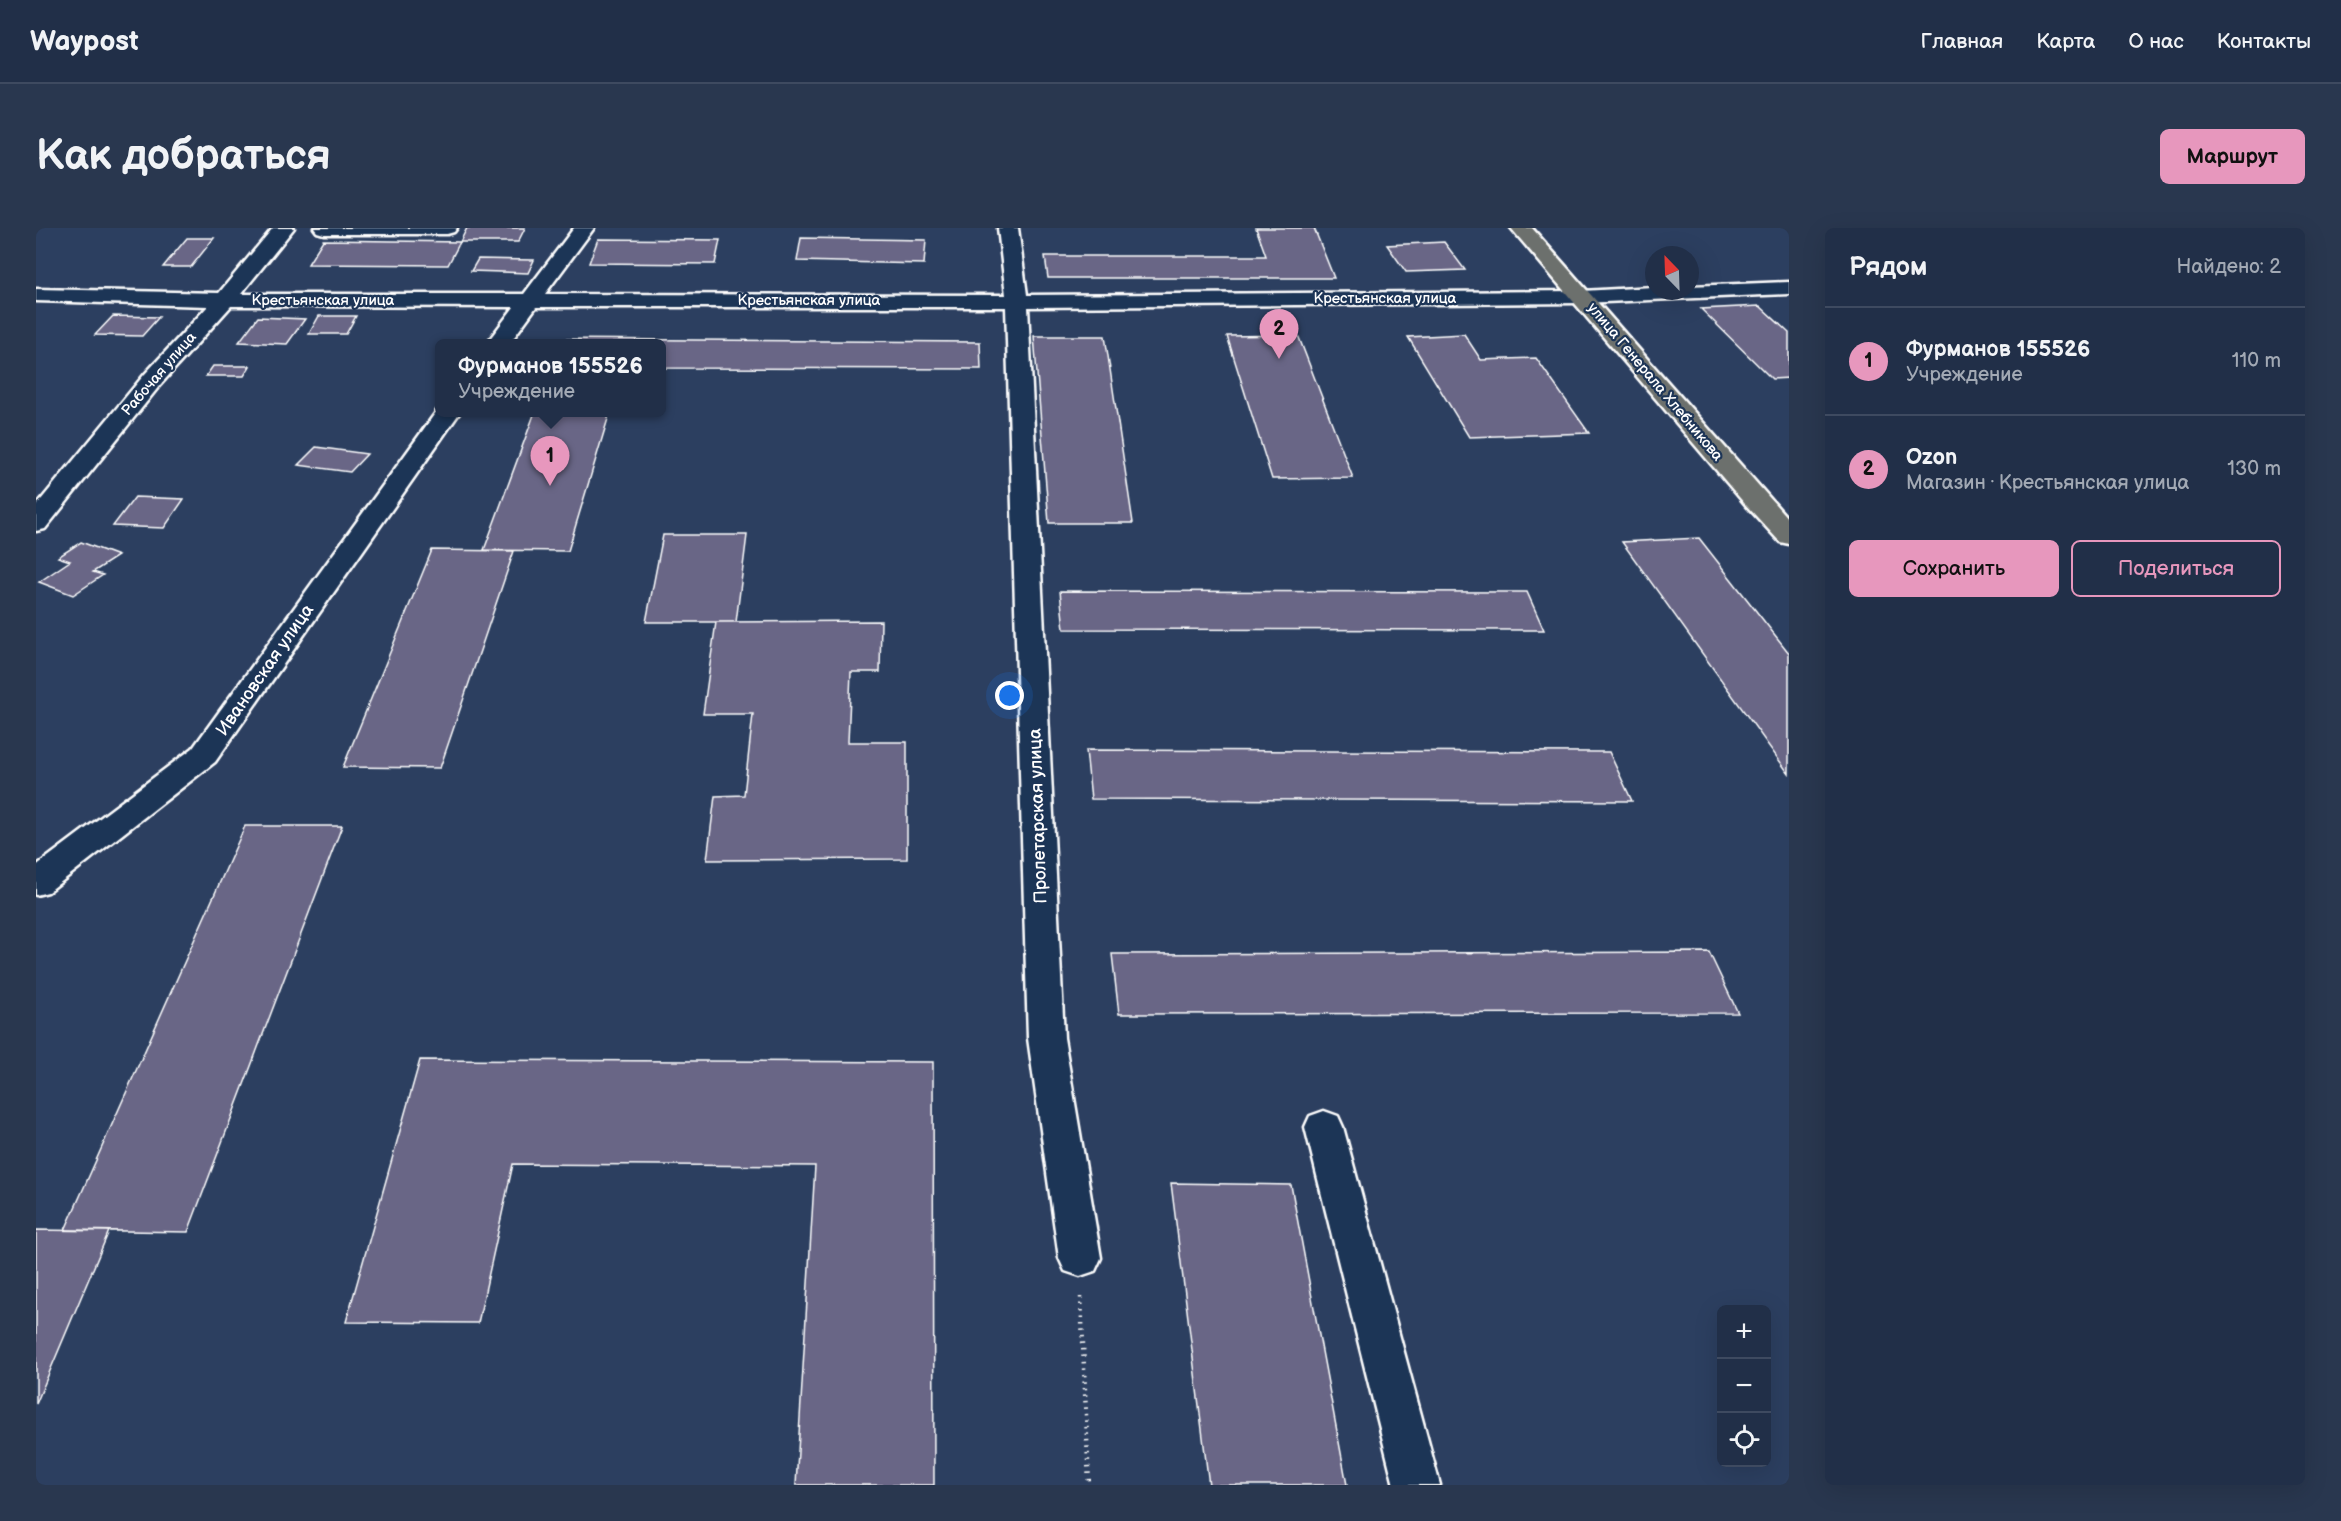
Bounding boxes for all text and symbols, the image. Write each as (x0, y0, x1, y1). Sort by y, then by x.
text: Waypost (30, 25, 139, 58)
text: Главная (1920, 29, 2003, 54)
text: Карта (2036, 29, 2095, 54)
text: О нас (2128, 29, 2184, 54)
text: Контакты (2217, 29, 2311, 54)
button: Маршрут (2160, 129, 2305, 184)
text: Как добраться (36, 131, 331, 182)
north arrow (1645, 246, 1699, 300)
text: Рядом (1849, 252, 1927, 283)
text: Найдено: 2 (2177, 255, 2281, 279)
street label: Крестьянская улица (1314, 289, 1457, 308)
street label: Крестьянская улица (252, 291, 395, 310)
street label: Крестьянская улица (738, 291, 881, 310)
street label: улица Генерала Хлебникова (1583, 299, 1727, 465)
pin: 2 (1260, 310, 1298, 359)
street label: Рабочая улица (117, 328, 201, 420)
text: Фурманов 155526 (1906, 336, 2090, 363)
popup (435, 339, 666, 417)
text: 1 (1864, 349, 1873, 373)
text: 110 m (2232, 349, 2281, 373)
text: Фурманов 155526 (458, 353, 643, 380)
text: Учреждение (1906, 363, 2023, 387)
text: Учреждение (458, 380, 575, 404)
pin: 1 (530, 436, 570, 486)
text: Ozon (1906, 444, 1957, 471)
text: 2 (1863, 457, 1874, 481)
text: 130 m (2227, 457, 2281, 481)
text: Магазин · Крестьянская улица (1906, 471, 2189, 495)
button: Сохранить (1849, 540, 2059, 597)
button: Поделиться (2071, 540, 2281, 597)
street label: Ивановская улица (212, 600, 318, 740)
your location (995, 681, 1024, 710)
street label: Пролетарская улица (1024, 728, 1052, 904)
map controls (1717, 1305, 1771, 1467)
button: + (1717, 1305, 1771, 1359)
button: − (1717, 1359, 1771, 1413)
button: locate (1717, 1413, 1771, 1467)

